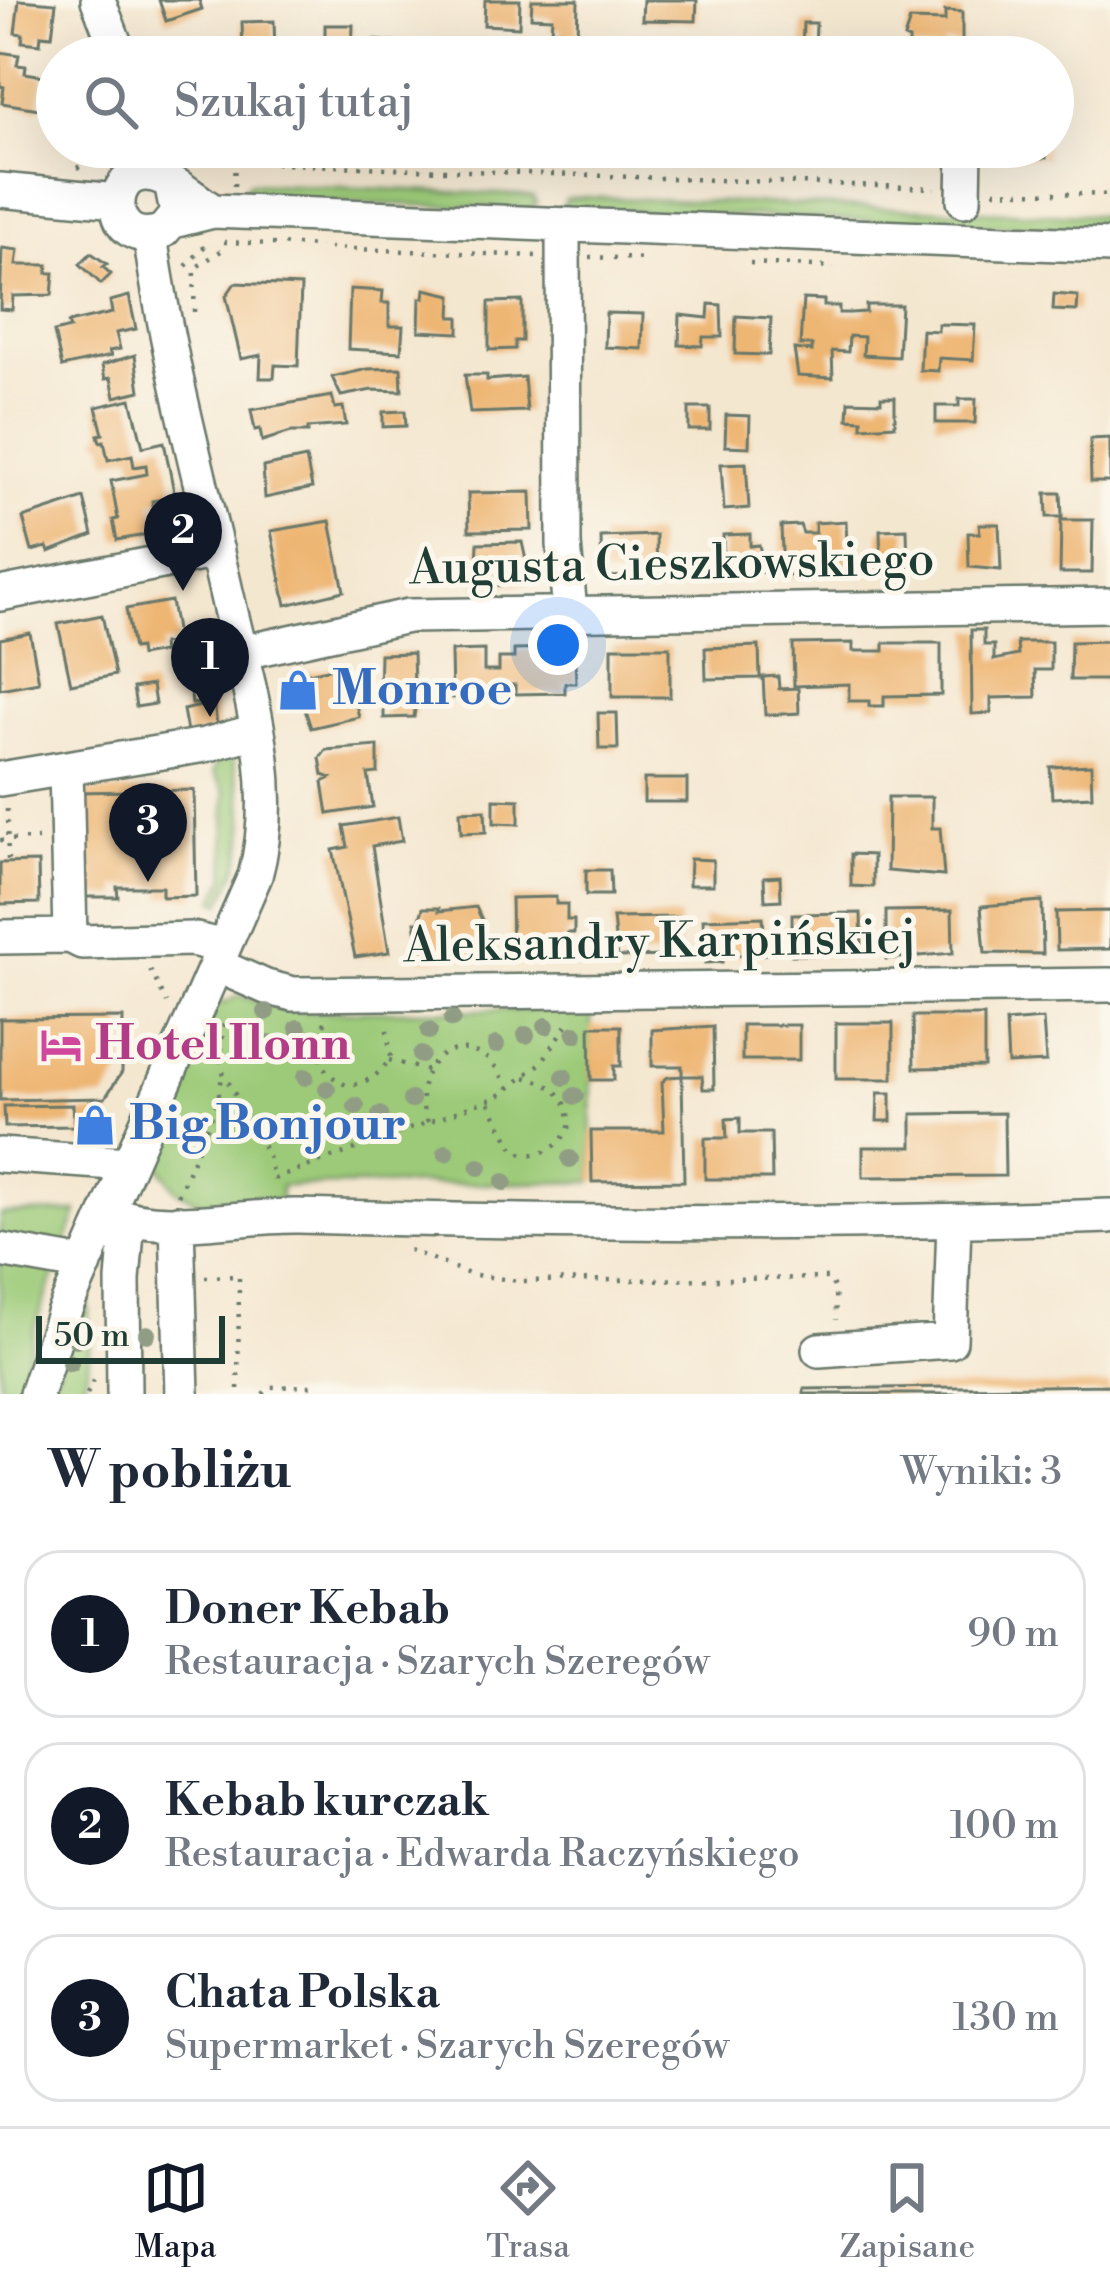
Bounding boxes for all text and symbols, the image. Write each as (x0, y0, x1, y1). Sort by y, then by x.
search box (36, 36, 1074, 168)
icon: search (78, 69, 144, 135)
text: Szukaj tutaj (174, 74, 414, 131)
pin: 2 (144, 492, 222, 591)
street label: Augusta Cieszkowskiego (408, 530, 935, 600)
your location (528, 615, 588, 675)
pin: 1 (171, 618, 249, 717)
place label: Monroe (332, 660, 512, 720)
shop icon: Monroe (275, 667, 321, 713)
pin: 3 (109, 783, 187, 882)
street label: Aleksandry Karpińskiej (402, 909, 917, 977)
place label: Hotel Ilonn (95, 1015, 350, 1075)
hotel icon: Hotel Ilonn (38, 1022, 84, 1068)
place label: Big Bonjour (129, 1095, 406, 1155)
shop icon: Big Bonjour (72, 1102, 118, 1148)
scale bar (36, 1310, 225, 1363)
text: 50 m (54, 1316, 130, 1357)
text: W pobliżu (48, 1440, 291, 1504)
text: Wyniki: 3 (901, 1448, 1062, 1497)
text: Doner Kebab (165, 1581, 450, 1638)
text: 1 (81, 1610, 99, 1659)
text: 90 m (967, 1610, 1059, 1659)
text: Restauracja · Szarych Szeregów (165, 1638, 709, 1687)
text: Kebab kurczak (165, 1773, 489, 1830)
text: 2 (78, 1802, 102, 1851)
text: 100 m (950, 1802, 1059, 1851)
text: Restauracja · Edwarda Raczyńskiego (165, 1830, 800, 1879)
text: Chata Polska (165, 1965, 440, 2022)
text: 3 (78, 1994, 102, 2043)
text: 130 m (953, 1994, 1059, 2043)
text: Supermarket · Szarych Szeregów (165, 2022, 729, 2071)
tab: Mapa (135, 2155, 216, 2268)
tab: Trasa (486, 2155, 570, 2268)
tab: Zapisane (840, 2155, 975, 2268)

